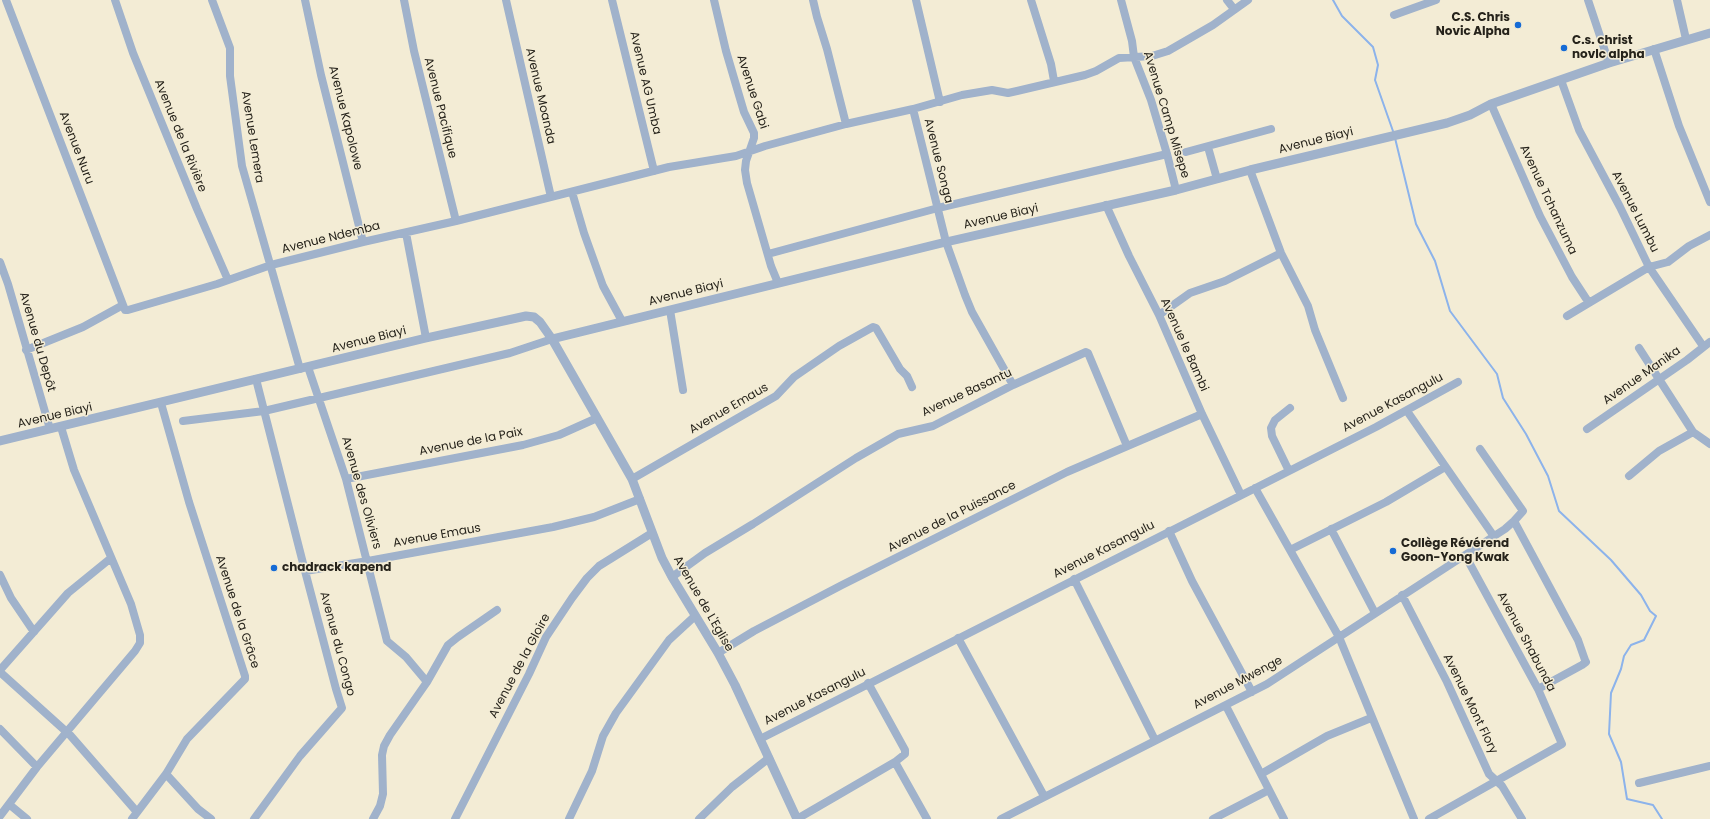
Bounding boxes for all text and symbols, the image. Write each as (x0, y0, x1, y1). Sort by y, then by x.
place label: C.S. Chris Novic Alpha (1436, 11, 1510, 39)
marker: C.S. Chris Novic Alpha (1513, 20, 1523, 30)
street label: Avenue AG Umba (626, 30, 664, 136)
place label: C.s. christ novlc alpha (1572, 34, 1645, 62)
marker: C.s. christ novlc alpha (1559, 43, 1569, 53)
street label: Avenue Moanda (522, 46, 558, 146)
street label: Avenue Camp Misepe (1140, 50, 1192, 180)
street label: Avenue Gabi (733, 53, 771, 131)
street label: Avenue Pacifique (420, 56, 460, 160)
street label: Avenue Kapolowe (325, 64, 365, 172)
street label: Avenue de la Rivière (151, 77, 209, 195)
street label: Avenue Lemera (238, 90, 266, 184)
street label: Avenue Nuru (56, 110, 96, 186)
street label: Avenue Songa (921, 117, 955, 205)
street label: Avenue Biayi (1277, 125, 1355, 157)
street label: Avenue Tchanzuma (1516, 143, 1580, 257)
street label: Avenue Lumbu (1608, 169, 1662, 255)
street label: Avenue Biayi (962, 201, 1040, 233)
street label: Avenue Ndemba (280, 219, 382, 257)
street label: Avenue Biayi (647, 277, 725, 309)
street label: Avenue du Depôt (16, 290, 58, 394)
street label: Avenue le Bambi (1157, 296, 1211, 394)
street label: Avenue Biayi (330, 324, 408, 356)
street label: Avenue Manika (1600, 344, 1684, 408)
street label: Avenue Basantu (920, 366, 1014, 420)
street label: Avenue Kasangulu (1340, 370, 1446, 436)
street label: Avenue Emaus (687, 381, 771, 437)
street label: Avenue Biayi (16, 400, 94, 432)
street label: Avenue de la Paix (418, 425, 524, 459)
street label: Avenue des Oliviers (338, 435, 384, 551)
street label: Avenue de la Puissance (886, 478, 1018, 556)
street label: Avenue Kasangulu (1051, 518, 1157, 582)
street label: Avenue Emaus (392, 521, 482, 551)
place label: Collège Révérend Goon-Yong Kwak (1401, 537, 1509, 565)
marker: Collège Révérend Goon-Yong Kwak (1388, 546, 1398, 556)
street label: Avenue de la Grâce (212, 554, 262, 670)
street label: Avenue de L'Eglise (670, 554, 736, 654)
place label: chadrack kapend (282, 561, 391, 575)
marker: chadrack kapend (269, 563, 279, 573)
street label: Avenue du Congo (316, 590, 358, 698)
street label: Avenue Shabunda (1494, 590, 1558, 694)
street label: Avenue de la Gloire (486, 611, 554, 721)
street label: Avenue Mont Flory (1440, 652, 1500, 756)
street label: Avenue Mwenge (1191, 653, 1285, 713)
street label: Avenue Kasangulu (762, 665, 868, 729)

